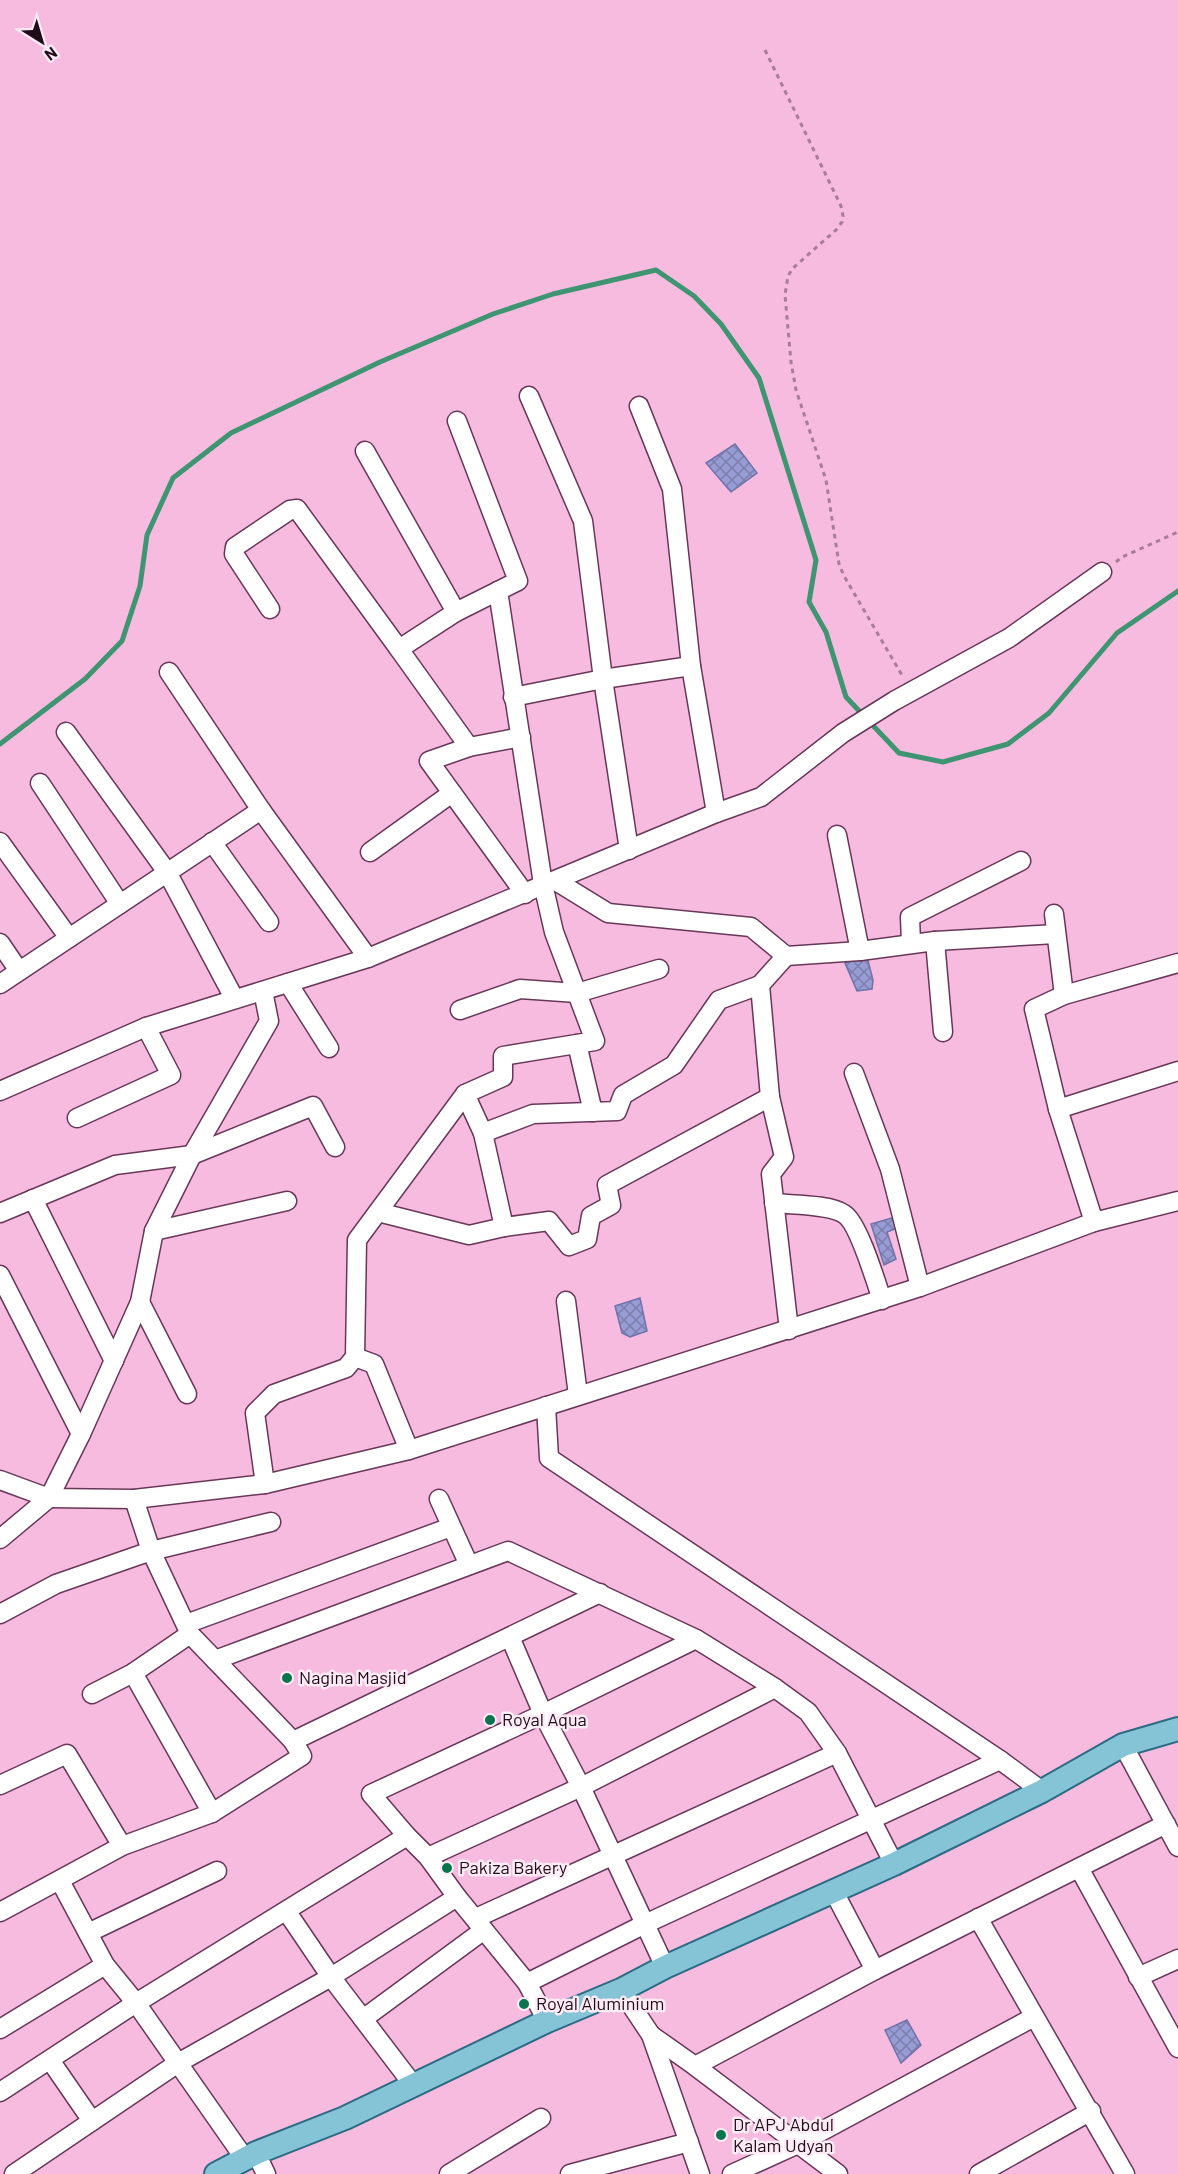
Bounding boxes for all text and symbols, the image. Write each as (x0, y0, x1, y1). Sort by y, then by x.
north arrow (12, 12, 72, 72)
text: N (41, 44, 61, 65)
place label: Nagina Masjid (299, 1666, 407, 1688)
marker: Nagina Masjid (280, 1671, 294, 1685)
place label: Royal Aqua (502, 1708, 587, 1730)
marker: Royal Aqua (483, 1713, 497, 1727)
place label: Pakiza Bakery (459, 1856, 567, 1878)
marker: Pakiza Bakery (440, 1861, 454, 1875)
place label: Royal Aluminium (536, 1992, 664, 2014)
marker: Royal Aluminium (517, 1997, 531, 2011)
place label: Dr APJ Abdul Kalam Udyan (733, 2113, 834, 2156)
marker: Dr APJ Abdul Kalam Udyan (714, 2128, 728, 2142)

